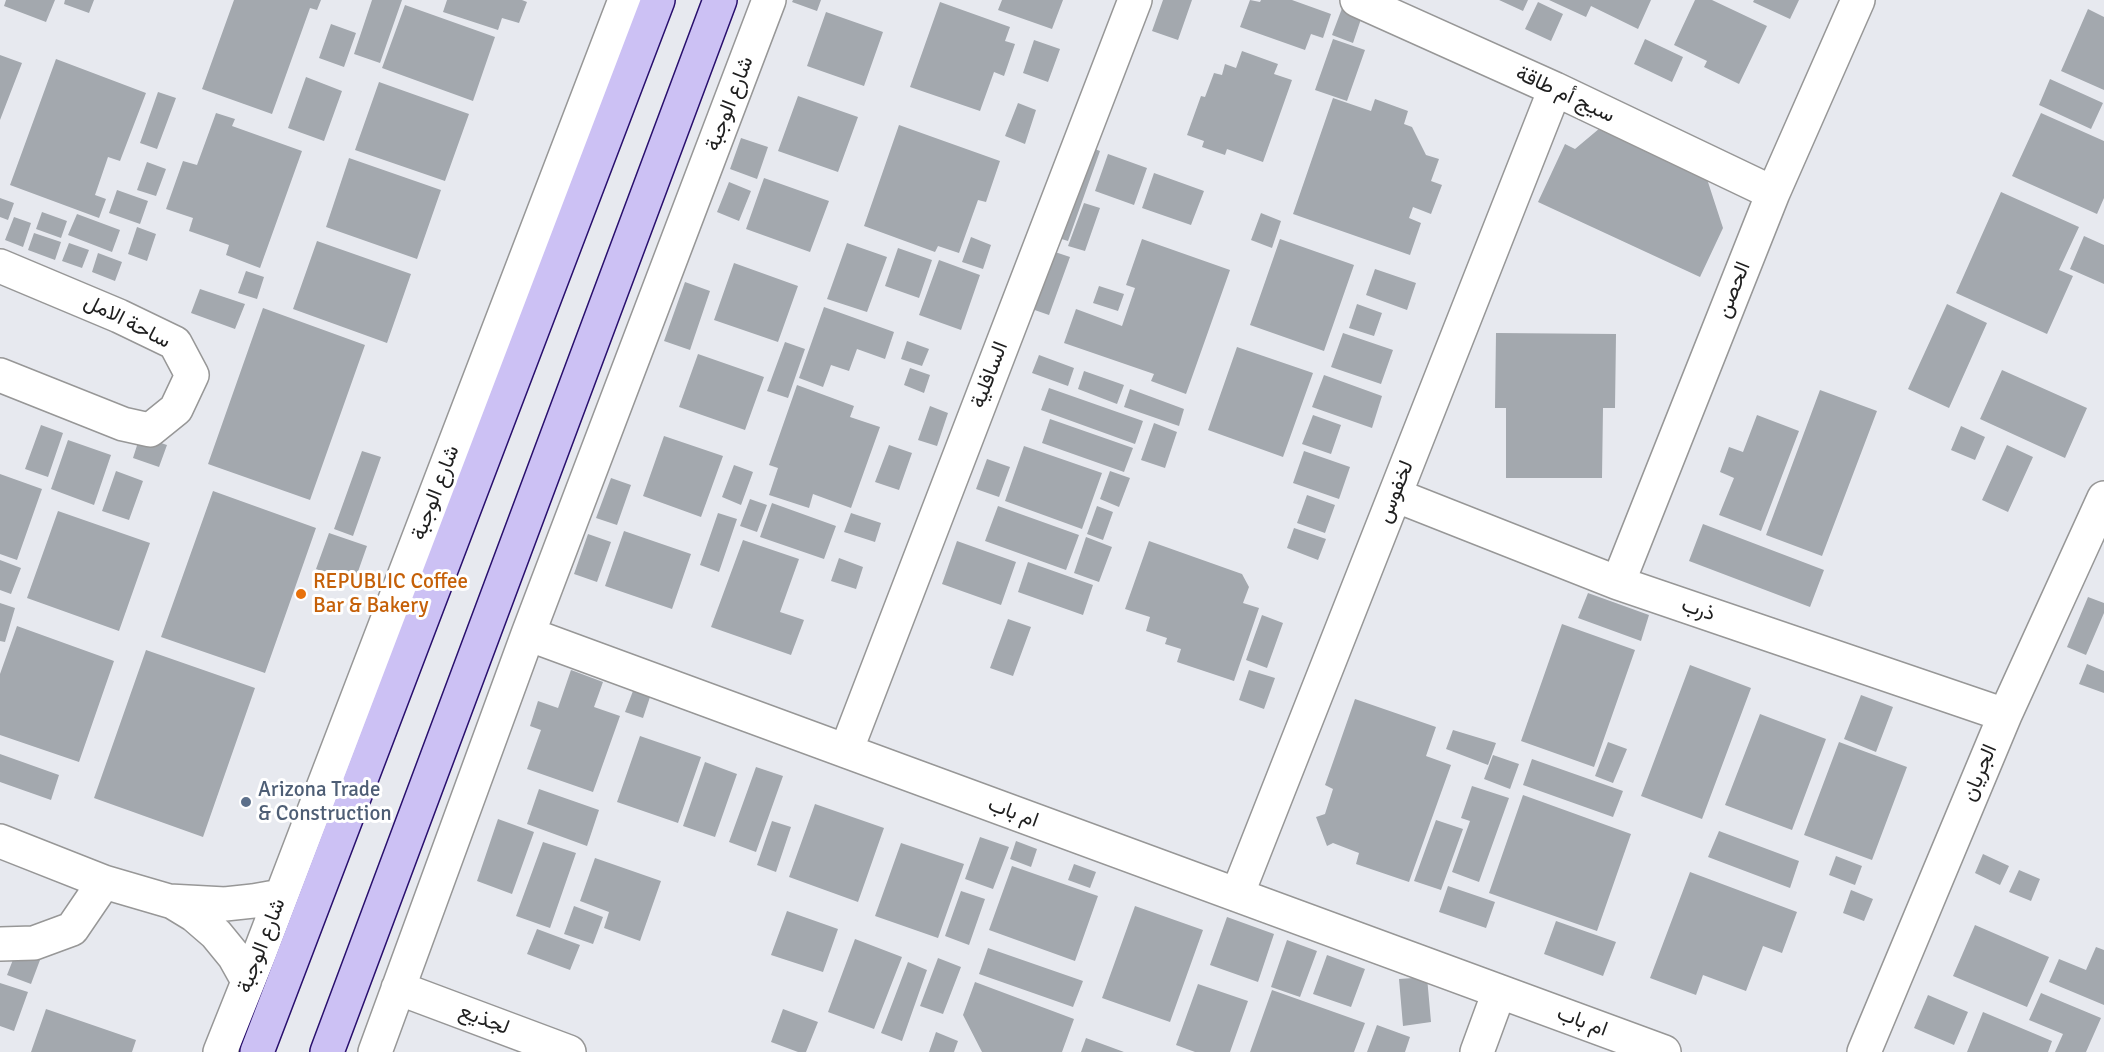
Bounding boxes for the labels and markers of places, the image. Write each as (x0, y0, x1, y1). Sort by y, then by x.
place label: REPUBLIC Coffee Bar & Bakery (313, 569, 468, 619)
marker: REPUBLIC Coffee Bar & Bakery (294, 587, 308, 601)
place label: Arizona Trade & Construction (258, 777, 392, 827)
marker: Arizona Trade & Construction (239, 795, 253, 809)

